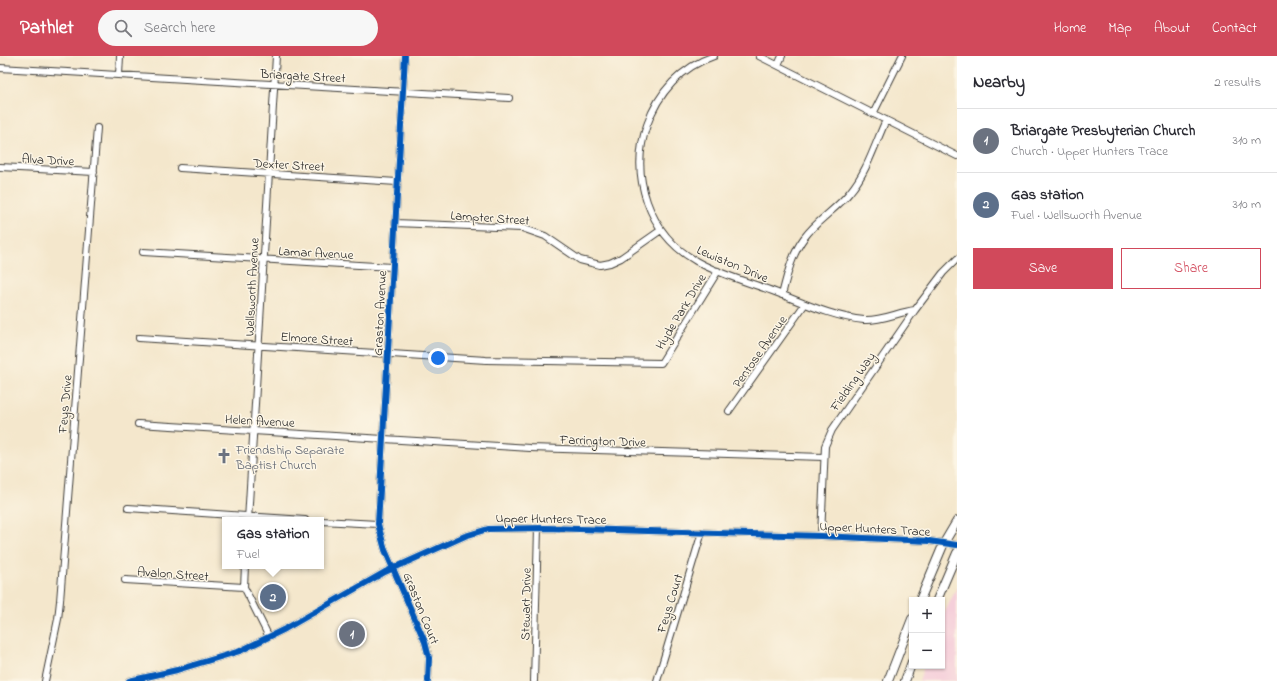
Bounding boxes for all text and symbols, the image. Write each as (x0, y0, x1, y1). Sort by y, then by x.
search box (98, 10, 378, 46)
text: Pathlet (20, 15, 74, 42)
icon: search (112, 17, 134, 39)
text: Search here (144, 17, 215, 39)
text: Home (1054, 18, 1086, 39)
text: Map (1108, 18, 1132, 39)
text: About (1154, 18, 1190, 39)
text: Contact (1212, 18, 1257, 39)
street label: Briargate Street (259, 65, 347, 89)
text: Nearby (973, 70, 1025, 95)
text: 2 results (1214, 73, 1261, 92)
text: Briargate Presbyterian Church (1011, 120, 1195, 142)
text: 1 (984, 131, 988, 150)
text: 310 m (1233, 131, 1261, 150)
text: Church · Upper Hunters Trace (1011, 142, 1168, 161)
street label: Alva Drive (21, 150, 75, 171)
street label: Dexter Street (252, 154, 326, 177)
text: Gas station (1011, 184, 1084, 206)
text: 2 (983, 195, 989, 214)
text: 310 m (1233, 195, 1261, 214)
street label: Lampter Street (450, 206, 531, 231)
text: Fuel · Wellsworth Avenue (1011, 206, 1142, 225)
street label: Wellsworth Avenue (240, 237, 265, 337)
street label: Lewiston Drive (694, 241, 771, 288)
street label: Lamar Avenue (278, 242, 354, 265)
button: Save (973, 248, 1113, 289)
button: Share (1121, 248, 1261, 289)
street label: Graston Avenue (369, 270, 392, 356)
street label: Hyde Park Drive (651, 270, 712, 354)
street label: Pentose Avenue (728, 312, 792, 392)
street label: Elmore Street (280, 327, 354, 352)
your location (428, 348, 448, 368)
street label: Fielding Way (825, 348, 881, 417)
street label: Feys Drive (53, 374, 79, 435)
street label: Helen Avenue (225, 410, 295, 433)
street label: Farrington Drive (559, 430, 646, 453)
place label: Friendship Separate Baptist Church (235, 441, 344, 475)
church icon: Friendship Separate Baptist Church (215, 447, 233, 465)
street label: Upper Hunters Trace (495, 509, 607, 530)
popup (222, 517, 324, 569)
street label: Upper Hunters Trace (819, 517, 931, 542)
text: Gas station (237, 523, 309, 545)
text: Fuel (237, 545, 260, 564)
street label: Avalon Street (137, 563, 210, 587)
street label: Stewart Drive (516, 567, 537, 641)
street label: Graston Court (398, 570, 444, 648)
street label: Feys Court (652, 571, 690, 637)
pin: 2 (260, 582, 286, 612)
map controls (909, 597, 945, 669)
button: + (909, 597, 945, 633)
pin: 1 (339, 619, 365, 649)
button: − (909, 633, 945, 669)

